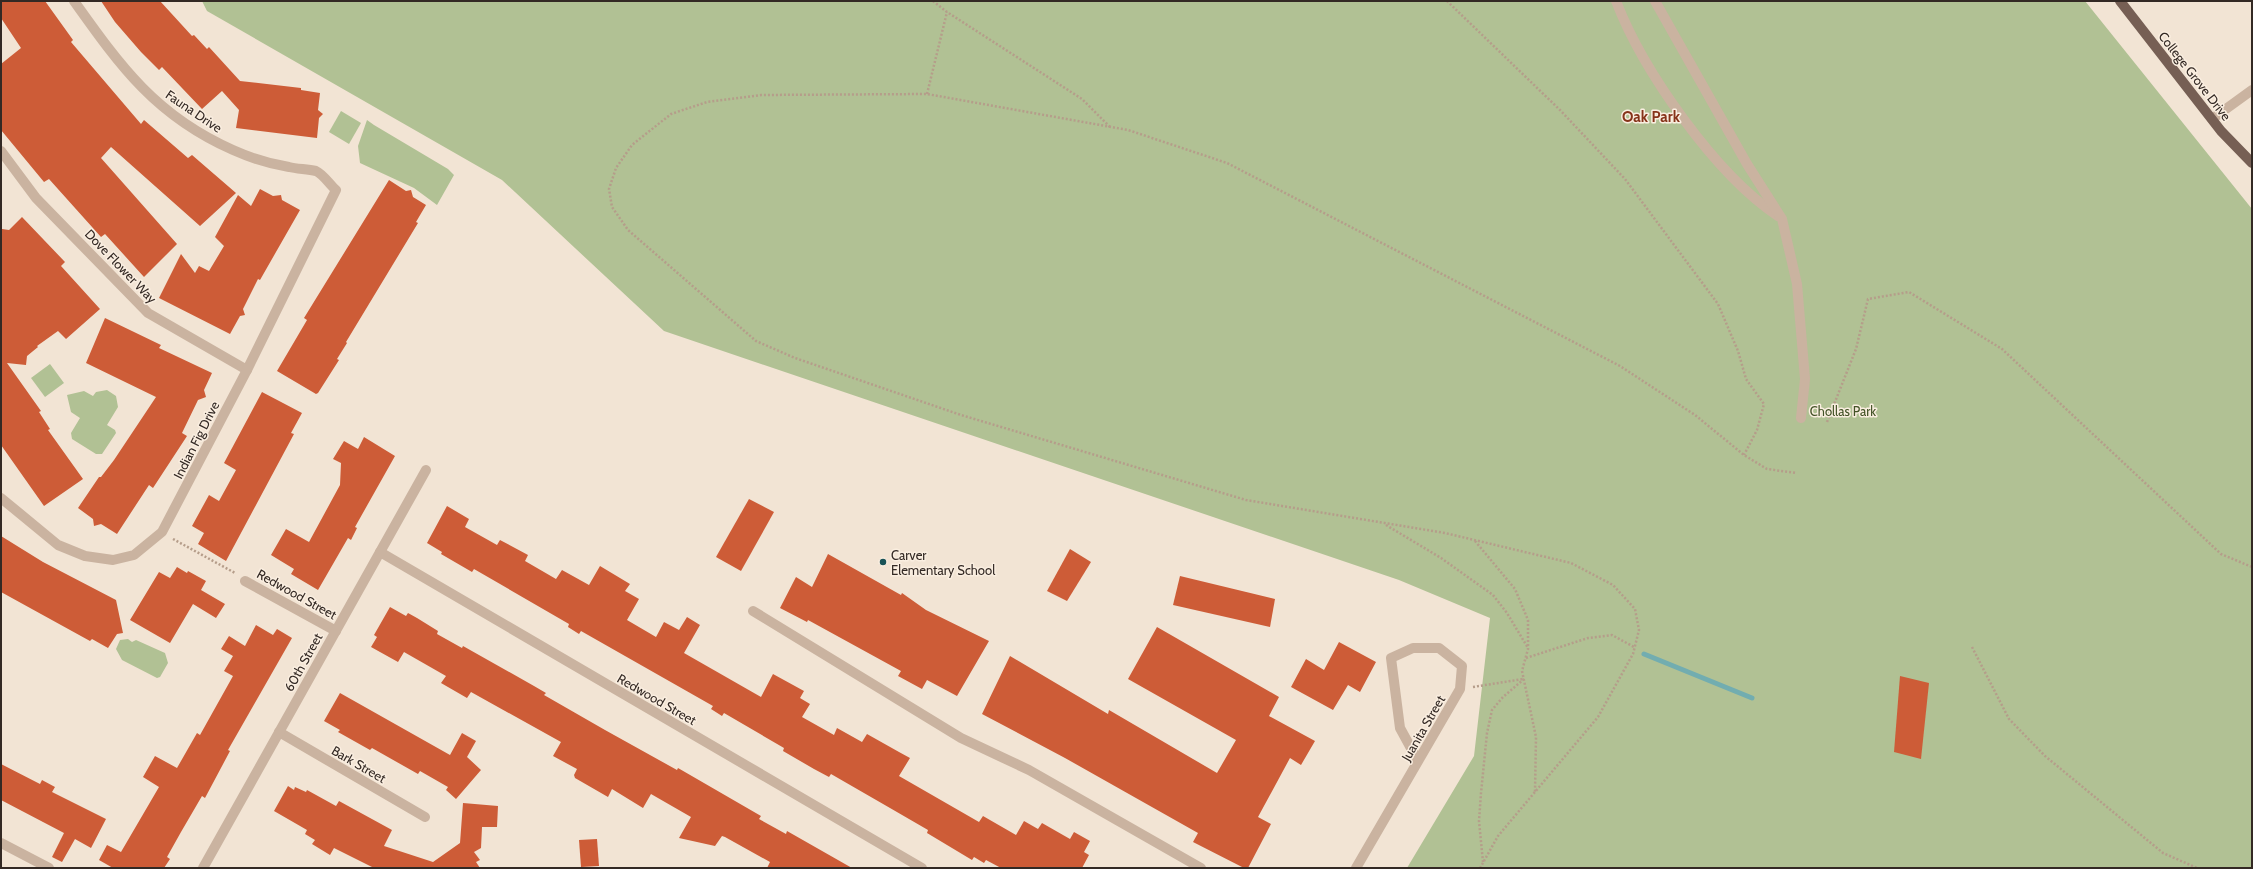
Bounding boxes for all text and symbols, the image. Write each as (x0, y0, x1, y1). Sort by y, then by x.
street label: College Grove Drive (2155, 28, 2235, 124)
street label: Fauna Drive (163, 86, 226, 136)
district label: Oak Park (1622, 108, 1681, 126)
street label: Dove Flower Way (82, 226, 161, 307)
street label: Indian Fig Drive (170, 398, 223, 481)
park label: Chollas Park (1810, 403, 1876, 419)
place label: Carver Elementary School (891, 547, 995, 578)
marker: Carver Elementary School (878, 557, 888, 567)
street label: Redwood Street (254, 566, 340, 623)
street label: 60th Street (280, 630, 326, 694)
street label: Redwood Street (615, 670, 700, 728)
street label: Juanita Street (1397, 692, 1449, 765)
street label: Bark Street (329, 742, 390, 786)

